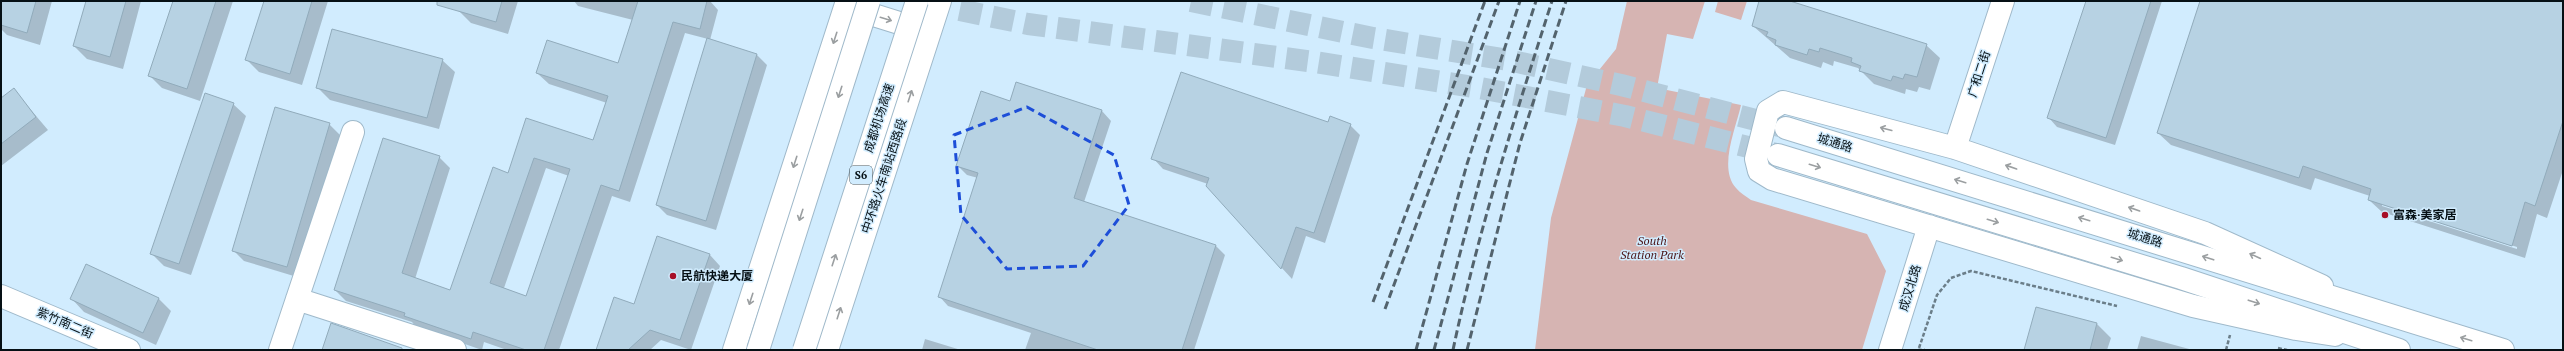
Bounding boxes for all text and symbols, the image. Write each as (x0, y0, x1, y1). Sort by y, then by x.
one-way arrow (879, 16, 892, 23)
one-way arrow (830, 32, 838, 44)
street label: 广和二街 (1964, 49, 1993, 99)
street label: 成都机场高速 (860, 81, 897, 154)
one-way arrow (836, 85, 843, 98)
one-way arrow (906, 90, 914, 102)
street label: 中环路火车南站西路段 (858, 116, 909, 235)
one-way arrow (1880, 125, 1893, 132)
street label: 城通路 (1816, 130, 1855, 155)
one-way arrow (791, 155, 798, 168)
one-way arrow (1808, 163, 1821, 170)
one-way arrow (2004, 163, 2017, 170)
road number: S6 (850, 166, 872, 184)
one-way arrow (1953, 177, 1966, 184)
one-way arrow (2128, 204, 2140, 212)
place label: 富森·美家居 (2393, 207, 2457, 222)
one-way arrow (797, 209, 804, 222)
marker: 富森·美家居 (2380, 210, 2390, 220)
one-way arrow (2078, 215, 2091, 222)
one-way arrow (1986, 217, 1998, 225)
street label: 城通路 (2126, 225, 2165, 250)
park label: South Station Park (1620, 233, 1684, 262)
one-way arrow (2249, 252, 2261, 259)
one-way arrow (2203, 253, 2215, 261)
one-way arrow (830, 254, 838, 266)
one-way arrow (2110, 256, 2123, 263)
street label: 成汉北路 (1895, 263, 1924, 313)
place label: 民航快递大厦 (681, 268, 753, 283)
marker: 民航快递大厦 (668, 271, 678, 281)
one-way arrow (746, 293, 754, 305)
one-way arrow (2248, 299, 2261, 306)
street label: 紫竹南二街 (35, 304, 96, 341)
one-way arrow (836, 307, 843, 320)
one-way arrow (2459, 335, 2472, 342)

